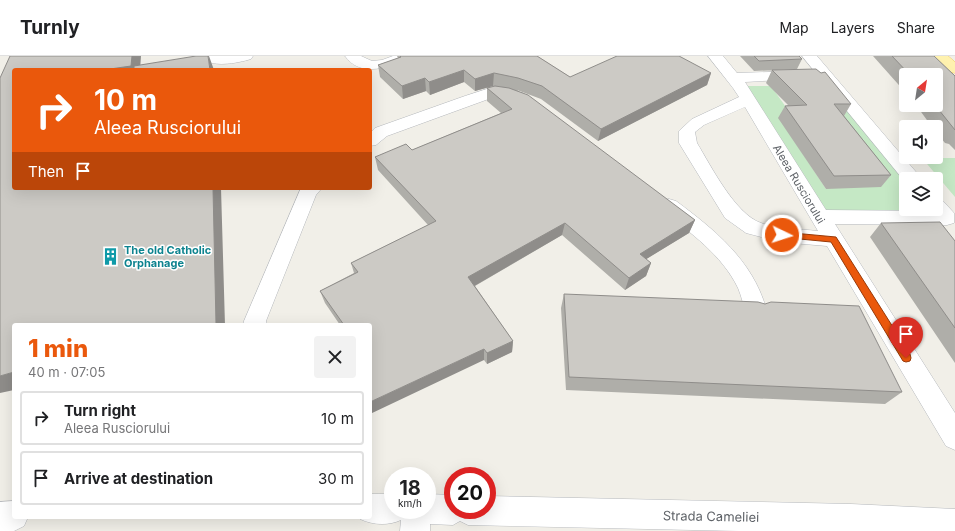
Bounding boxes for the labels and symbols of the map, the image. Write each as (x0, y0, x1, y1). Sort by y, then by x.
north arrow (899, 68, 943, 112)
street label: Aleea Rusciorului (770, 142, 828, 226)
position arrow (761, 214, 803, 256)
place label: The old Catholic Orphanage (124, 243, 212, 270)
building icon: The old Catholic Orphanage (101, 246, 121, 266)
pin (889, 317, 923, 358)
speed limit sign: 20 (444, 467, 496, 519)
street label: Strada Cameliei (663, 507, 759, 525)

